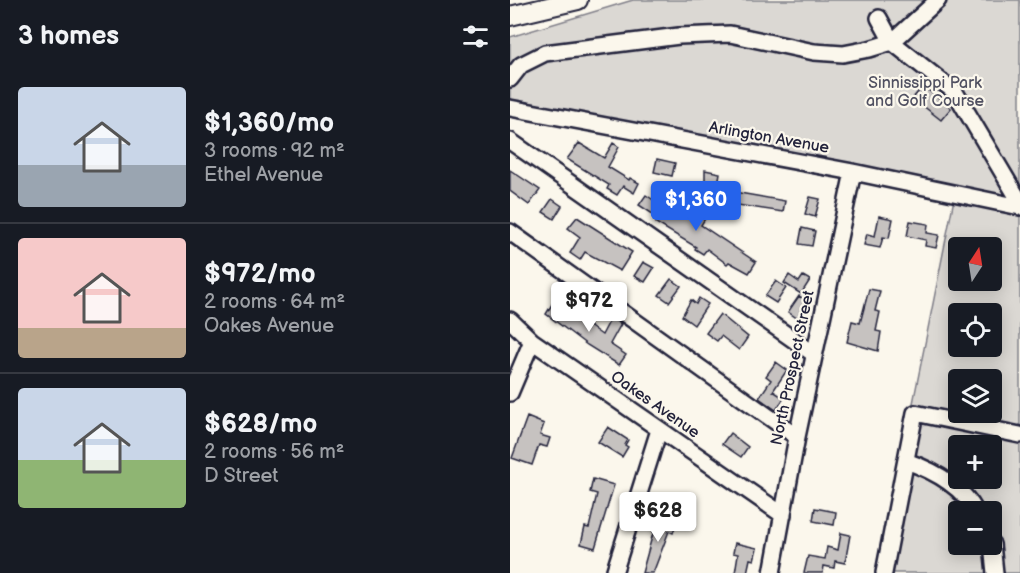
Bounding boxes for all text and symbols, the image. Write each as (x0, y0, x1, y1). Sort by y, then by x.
icon: filters (459, 20, 492, 53)
text: 3 homes (18, 21, 119, 52)
park label: Sinnissippi Park and Golf Course (866, 74, 984, 111)
text: $1,360/mo (204, 108, 334, 139)
icon: home (66, 111, 138, 183)
street label: Arlington Avenue (707, 118, 831, 158)
text: 3 rooms · 92 m² (204, 139, 345, 163)
text: Ethel Avenue (204, 163, 323, 187)
pin: $1,360 (647, 181, 745, 232)
text: $1,360 (665, 188, 727, 212)
north arrow (948, 237, 1002, 291)
map controls (948, 237, 1002, 555)
text: $972/mo (204, 259, 315, 290)
icon: home (66, 262, 138, 334)
pin: $972 (553, 282, 625, 333)
text: $972 (565, 289, 613, 313)
street label: North Prospect Street (767, 289, 819, 447)
text: 2 rooms · 64 m² (204, 290, 345, 314)
button: locate (948, 303, 1002, 357)
text: Oakes Avenue (204, 314, 334, 338)
street label: Oakes Avenue (607, 367, 703, 443)
button: layers (948, 369, 1002, 423)
text: $628/mo (204, 409, 317, 440)
icon: home (66, 412, 138, 484)
button: + (948, 435, 1002, 489)
text: 2 rooms · 56 m² (204, 440, 344, 464)
text: D Street (204, 464, 279, 488)
pin: $628 (622, 492, 694, 543)
text: $628 (633, 499, 683, 523)
button: − (948, 501, 1002, 555)

